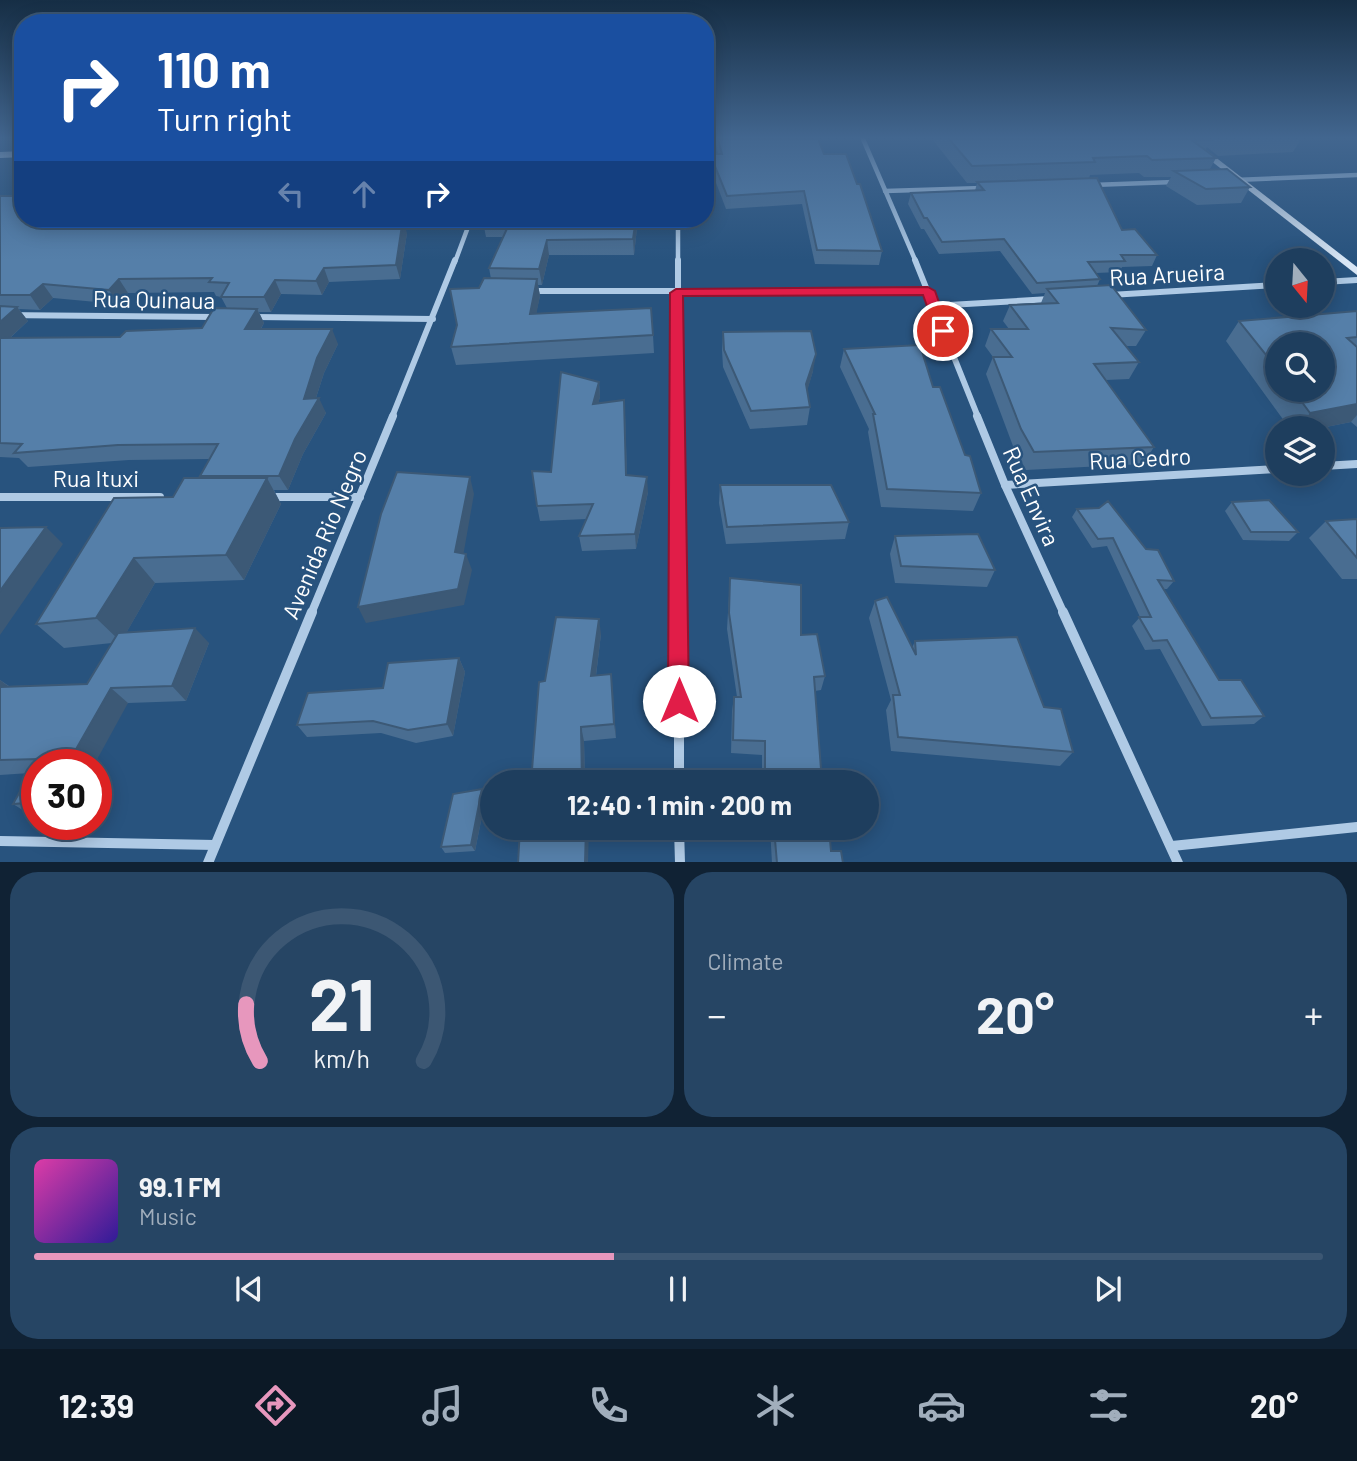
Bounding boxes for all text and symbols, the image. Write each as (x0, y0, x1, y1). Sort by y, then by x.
text: 110 m (157, 39, 271, 98)
icon: right (42, 42, 133, 133)
text: Turn right (157, 99, 292, 137)
icon: left (272, 175, 310, 213)
icon: ahead (345, 175, 383, 213)
icon: right (418, 175, 456, 213)
north arrow (1265, 248, 1335, 318)
map controls (1265, 248, 1335, 486)
street label: Rua Arueira (1109, 257, 1225, 291)
street label: Rua Quinaua (93, 284, 215, 314)
pin (913, 301, 973, 361)
icon: arrive (924, 312, 962, 350)
button: search (1265, 332, 1335, 402)
button: layers (1265, 416, 1335, 486)
street label: Rua Cedro (1088, 441, 1192, 475)
street label: Rua Envira (998, 442, 1066, 550)
street label: Avenida Rio Negro (276, 445, 372, 623)
street label: Rua Ituxi (53, 464, 139, 492)
position arrow (642, 664, 716, 738)
speed limit sign: 30 (21, 749, 112, 840)
text: 12:40 · 1 min · 200 m (567, 789, 792, 820)
text: Climate (708, 947, 784, 975)
text: 21 (309, 958, 375, 1046)
text: 20° (976, 982, 1054, 1044)
text: − (708, 991, 727, 1037)
text: + (1304, 991, 1323, 1037)
text: km/h (313, 1042, 370, 1072)
text: 99.1 FM (139, 1171, 221, 1202)
text: Music (139, 1202, 197, 1230)
icon: previous (230, 1270, 268, 1308)
icon: pause (659, 1270, 697, 1308)
icon: next (1089, 1270, 1127, 1308)
icon: directions (251, 1381, 300, 1430)
icon: music (418, 1381, 467, 1430)
icon: phone (584, 1381, 633, 1430)
icon: climate (751, 1381, 800, 1430)
icon: car (917, 1381, 966, 1430)
icon: filters (1084, 1381, 1133, 1430)
text: 12:39 (59, 1386, 134, 1424)
text: 20° (1250, 1386, 1298, 1424)

